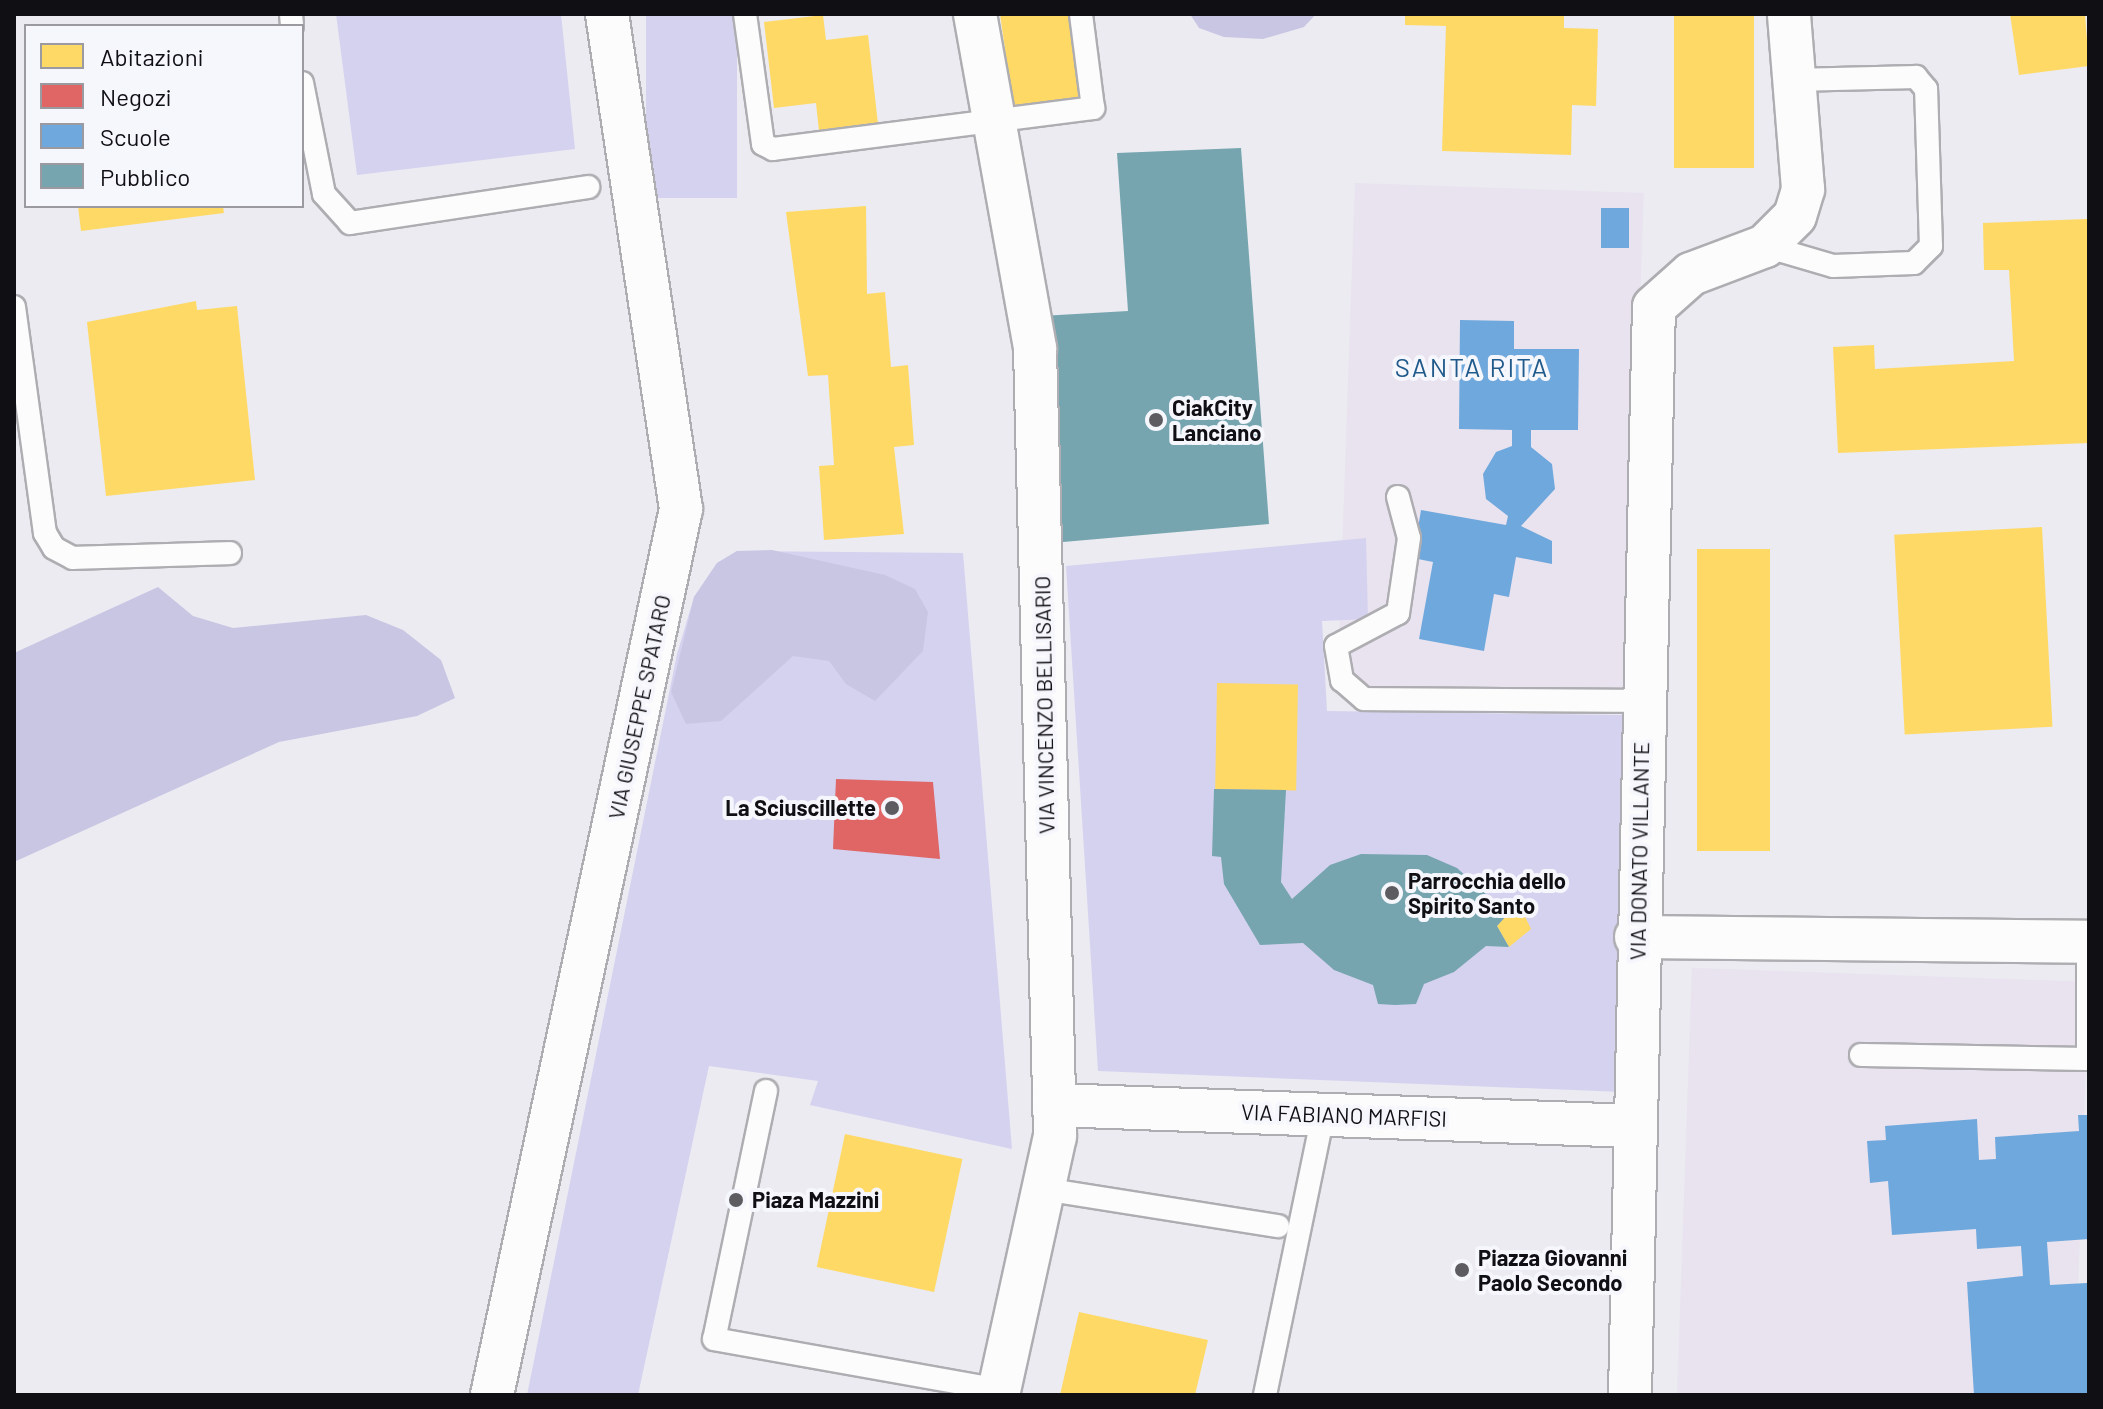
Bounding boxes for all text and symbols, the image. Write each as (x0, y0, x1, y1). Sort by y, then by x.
legend (24, 24, 304, 208)
text: Abitazioni (100, 42, 204, 71)
text: Negozi (100, 82, 172, 111)
text: Scuole (100, 122, 171, 151)
text: Pubblico (100, 162, 190, 191)
district label: SANTA RITA (1395, 351, 1549, 383)
place label: CiakCity Lanciano (1172, 394, 1261, 446)
marker: CiakCity Lanciano (1147, 411, 1165, 429)
street label: VIA VINCENZO BELLISARIO (1029, 576, 1059, 834)
street label: VIA GIUSEPPE SPATARO (602, 592, 676, 822)
street label: VIA DONATO VILLANTE (1624, 741, 1654, 961)
place label: La Sciuscillette (725, 795, 876, 821)
marker: La Sciuscillette (883, 799, 901, 817)
place label: Parrocchia dello Spirito Santo (1408, 867, 1566, 918)
marker: Parrocchia dello Spirito Santo (1383, 884, 1401, 902)
street label: VIA FABIANO MARFISI (1240, 1098, 1448, 1132)
place label: Piaza Mazzini (752, 1187, 879, 1213)
marker: Piaza Mazzini (727, 1191, 745, 1209)
place label: Piazza Giovanni Paolo Secondo (1478, 1244, 1627, 1296)
marker: Piazza Giovanni Paolo Secondo (1453, 1261, 1471, 1279)

